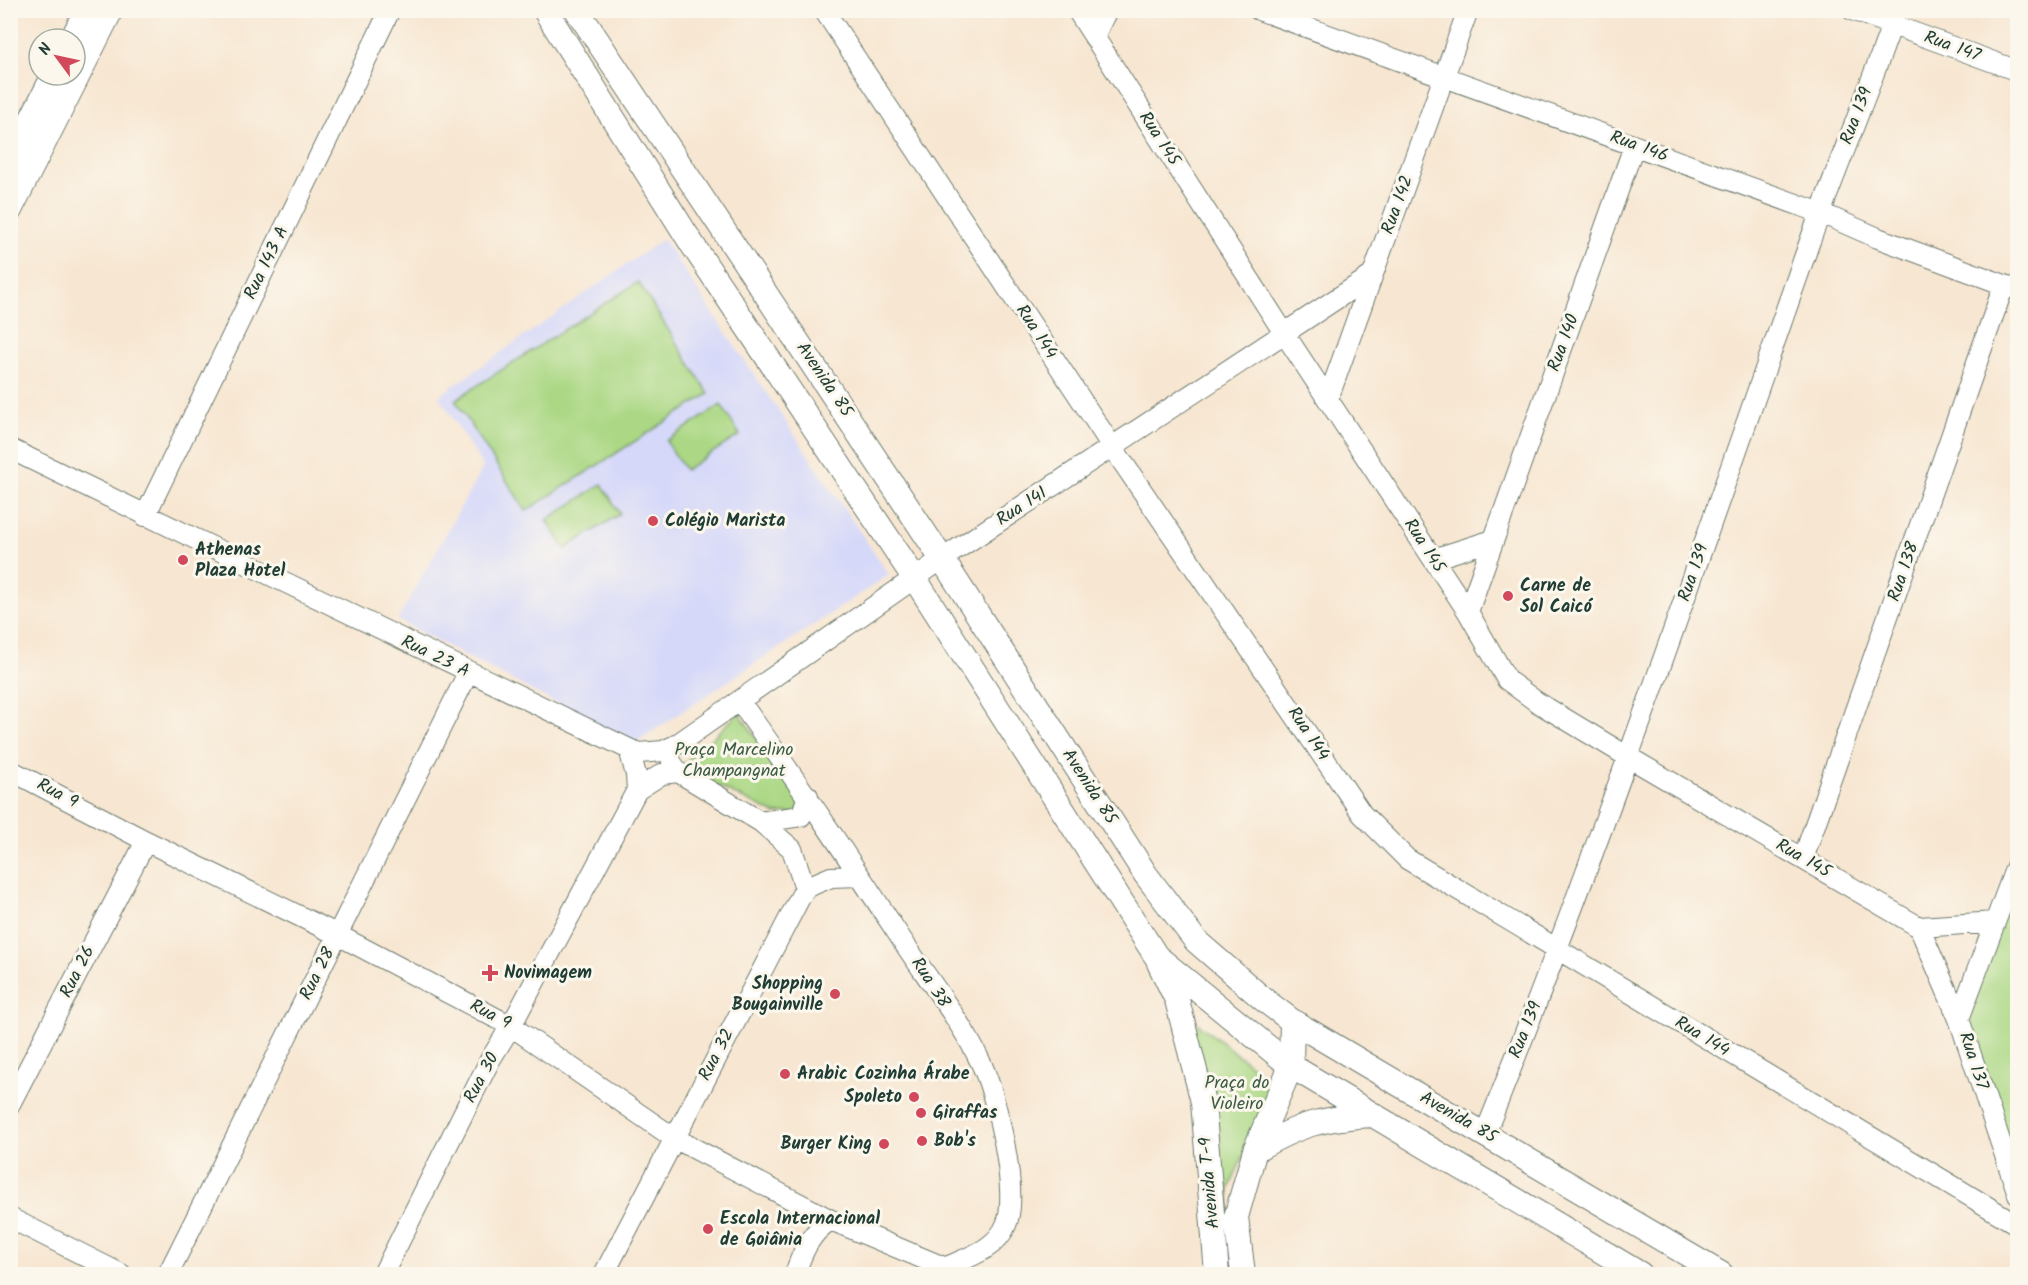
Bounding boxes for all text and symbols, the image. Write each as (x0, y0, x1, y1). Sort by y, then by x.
street label: Rua 147 (1919, 23, 1985, 71)
north arrow (27, 27, 87, 87)
text: N (32, 39, 59, 61)
street label: Rua 139 (1833, 83, 1881, 149)
street label: Rua 145 (1130, 106, 1188, 173)
street label: Rua 146 (1606, 123, 1672, 171)
street label: Rua 142 (1374, 171, 1422, 239)
street label: Rua 143 A (237, 221, 297, 305)
street label: Rua 144 (1007, 299, 1065, 365)
street label: Rua 140 (1540, 310, 1588, 376)
street label: Avenida 85 (788, 336, 861, 425)
street label: Rua 141 (991, 480, 1053, 534)
place label: Colégio Marista (665, 507, 785, 536)
street label: Rua 145 (1395, 513, 1453, 580)
marker: Colégio Marista (646, 514, 660, 528)
place label: Athenas Plaza Hotel (195, 536, 285, 586)
street label: Rua 138 (1880, 538, 1928, 606)
street label: Rua 139 (1671, 540, 1717, 606)
marker: Athenas Plaza Hotel (176, 553, 190, 567)
place label: Carne de Sol Caicó (1520, 572, 1594, 622)
marker: Carne de Sol Caicó (1501, 589, 1515, 603)
street label: Rua 23 A (396, 628, 475, 686)
street label: Rua 144 (1279, 701, 1337, 767)
park label: Praça Marcelino Champangnat (674, 736, 794, 786)
street label: Avenida 85 (1054, 743, 1125, 832)
street label: Rua 9 (31, 771, 83, 817)
street label: Rua 145 (1770, 831, 1837, 887)
street label: Rua 26 (53, 941, 103, 1003)
street label: Rua 28 (292, 942, 344, 1006)
street label: Rua 38 (903, 952, 957, 1014)
place label: Novimagem (504, 959, 592, 988)
marker: Novimagem (481, 964, 499, 982)
place label: Shopping Bougainville (732, 970, 823, 1020)
marker: Shopping Bougainville (828, 987, 842, 1001)
street label: Rua 9 (464, 992, 516, 1038)
street label: Rua 139 (1501, 997, 1551, 1063)
street label: Rua 144 (1669, 1009, 1735, 1065)
street label: Rua 32 (691, 1024, 743, 1086)
street label: Rua 137 (1950, 1028, 1996, 1094)
street label: Rua 30 (456, 1047, 508, 1109)
place label: Arabic Cozinha Árabe (797, 1060, 970, 1089)
marker: Arabic Cozinha Árabe (778, 1067, 792, 1081)
park label: Praça do Violeiro (1204, 1069, 1270, 1119)
place label: Spoleto (844, 1083, 902, 1112)
street label: Avenida 85 (1414, 1084, 1503, 1153)
marker: Spoleto (907, 1090, 921, 1104)
place label: Giraffas (933, 1099, 998, 1128)
marker: Giraffas (914, 1106, 928, 1120)
place label: Bob's (934, 1127, 977, 1156)
place label: Burger King (780, 1130, 872, 1159)
marker: Bob's (915, 1134, 929, 1148)
street label: Avenida T-9 (1192, 1136, 1228, 1230)
marker: Burger King (877, 1137, 891, 1151)
place label: Escola Internacional de Goiânia (720, 1205, 880, 1255)
marker: Escola Internacional de Goiânia (701, 1222, 715, 1236)

